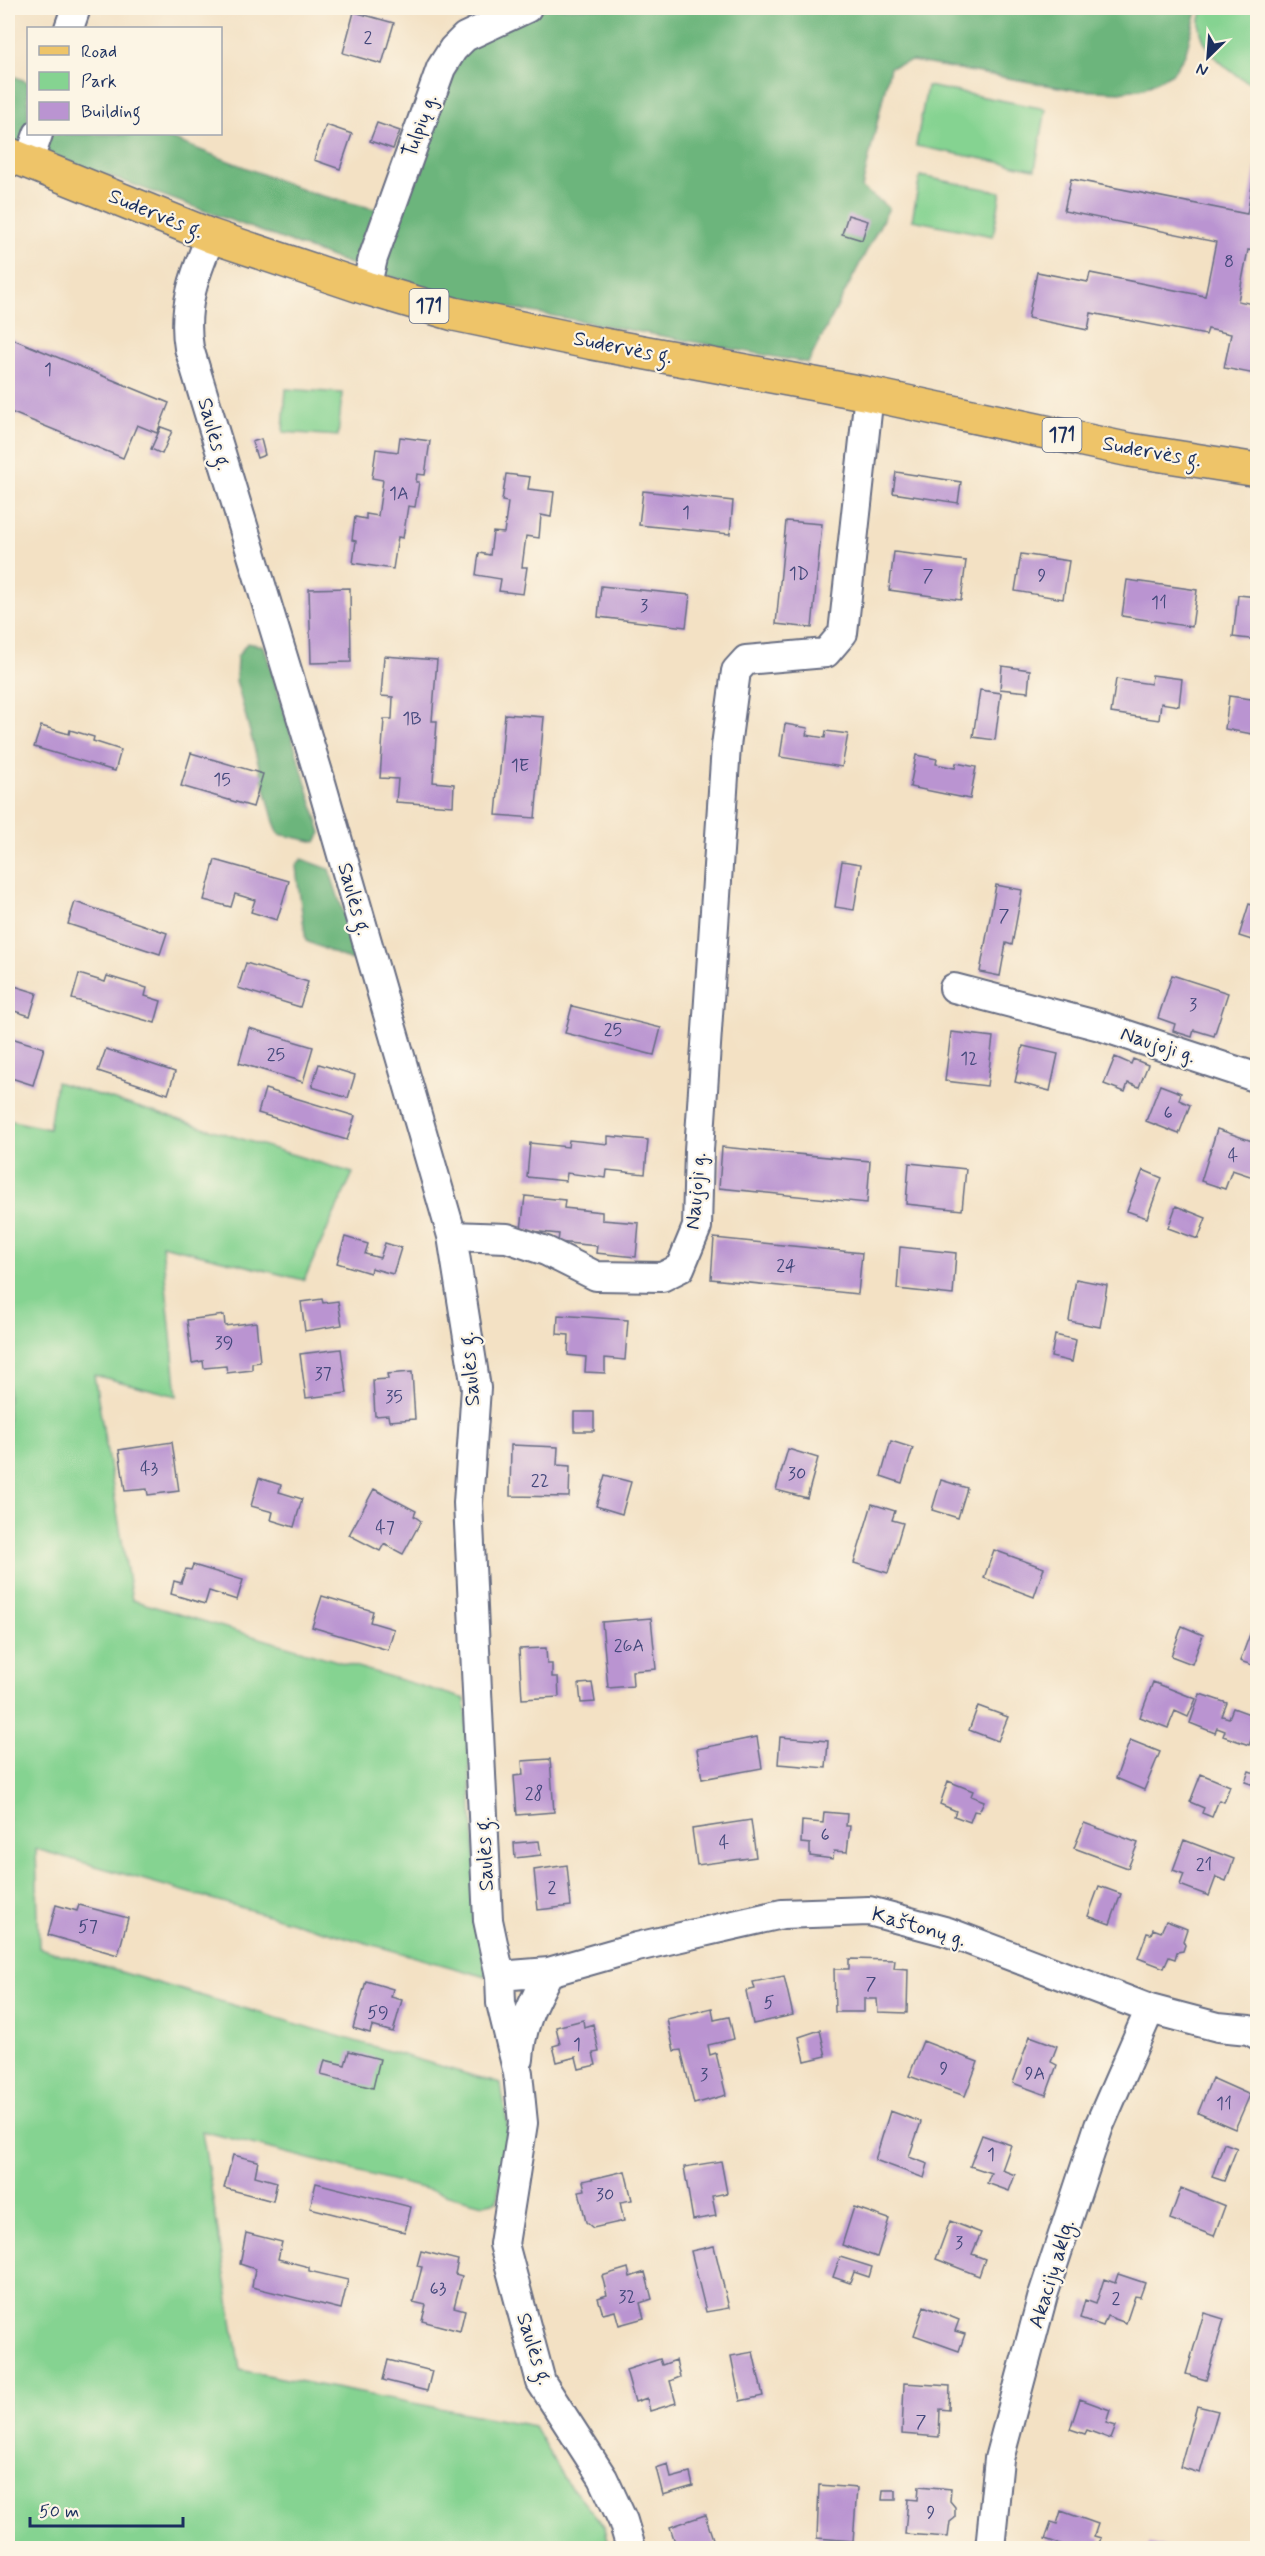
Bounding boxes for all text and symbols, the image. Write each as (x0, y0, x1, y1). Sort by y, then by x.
house number: 2 (364, 26, 373, 50)
legend (27, 27, 222, 135)
north arrow (1178, 27, 1238, 87)
text: Road (81, 40, 117, 64)
text: N (1193, 57, 1212, 81)
text: Park (81, 70, 117, 94)
street label: Tulpių g. (396, 90, 444, 162)
text: Building (81, 100, 141, 126)
street label: Sudervės g. (104, 182, 208, 248)
house number: 8 (1224, 250, 1234, 274)
road number: 171 (410, 289, 448, 323)
street label: Sudervės g. (571, 325, 675, 373)
house number: 1 (44, 358, 52, 382)
street label: Saulės g. (188, 394, 238, 474)
road number: 171 (1042, 418, 1082, 452)
street label: Sudervės g. (1100, 430, 1204, 476)
house number: 1A (389, 482, 409, 506)
house number: 1 (682, 501, 690, 525)
house number: 1D (789, 562, 809, 586)
house number: 7 (923, 564, 934, 588)
house number: 9 (1038, 564, 1047, 588)
house number: 11 (1151, 591, 1167, 615)
house number: 3 (640, 594, 648, 618)
house number: 1B (402, 707, 422, 731)
house number: 1E (511, 754, 529, 778)
house number: 15 (213, 768, 231, 792)
street label: Saulės g. (328, 859, 378, 939)
house number: 7 (999, 904, 1010, 928)
house number: 3 (1189, 993, 1197, 1017)
house number: 25 (604, 1018, 622, 1042)
street label: Naujoji g. (1117, 1020, 1199, 1070)
house number: 25 (267, 1043, 285, 1067)
house number: 12 (960, 1047, 978, 1071)
house number: 6 (1163, 1101, 1173, 1125)
house number: 4 (1228, 1144, 1238, 1168)
street label: Naujoji g. (679, 1151, 713, 1231)
house number: 24 (776, 1254, 796, 1278)
house number: 39 (215, 1331, 233, 1355)
street label: Saulės g. (453, 1331, 489, 1407)
house number: 37 (314, 1362, 332, 1386)
house number: 35 (385, 1385, 403, 1409)
house number: 43 (140, 1457, 158, 1481)
house number: 30 (788, 1462, 806, 1486)
house number: 22 (531, 1469, 549, 1493)
house number: 47 (375, 1516, 395, 1540)
house number: 26A (614, 1634, 644, 1658)
house number: 28 (525, 1782, 543, 1806)
street label: Saulės g. (469, 1816, 503, 1892)
house number: 6 (820, 1823, 830, 1847)
house number: 4 (719, 1831, 729, 1855)
house number: 21 (1196, 1853, 1212, 1877)
house number: 2 (548, 1876, 557, 1900)
street label: Kaštonų g. (869, 1900, 969, 1954)
house number: 57 (78, 1915, 98, 1939)
house number: 7 (866, 1972, 877, 1996)
house number: 5 (764, 1991, 775, 2015)
house number: 59 (367, 2001, 389, 2025)
house number: 1 (573, 2033, 581, 2057)
house number: 9 (940, 2057, 949, 2081)
house number: 9A (1025, 2062, 1045, 2086)
house number: 3 (700, 2063, 708, 2087)
house number: 11 (1216, 2092, 1232, 2116)
house number: 1 (987, 2143, 995, 2167)
house number: 30 (596, 2183, 614, 2207)
street label: Akacijų aklg. (1022, 2216, 1083, 2332)
house number: 3 (955, 2231, 963, 2255)
house number: 63 (430, 2277, 447, 2301)
house number: 32 (618, 2285, 636, 2309)
house number: 2 (1112, 2287, 1121, 2311)
street label: Saulės g. (507, 2309, 559, 2389)
house number: 7 (916, 2410, 927, 2434)
scale bar (30, 2490, 183, 2528)
text: 50 m (39, 2500, 79, 2524)
house number: 9 (927, 2501, 936, 2525)

